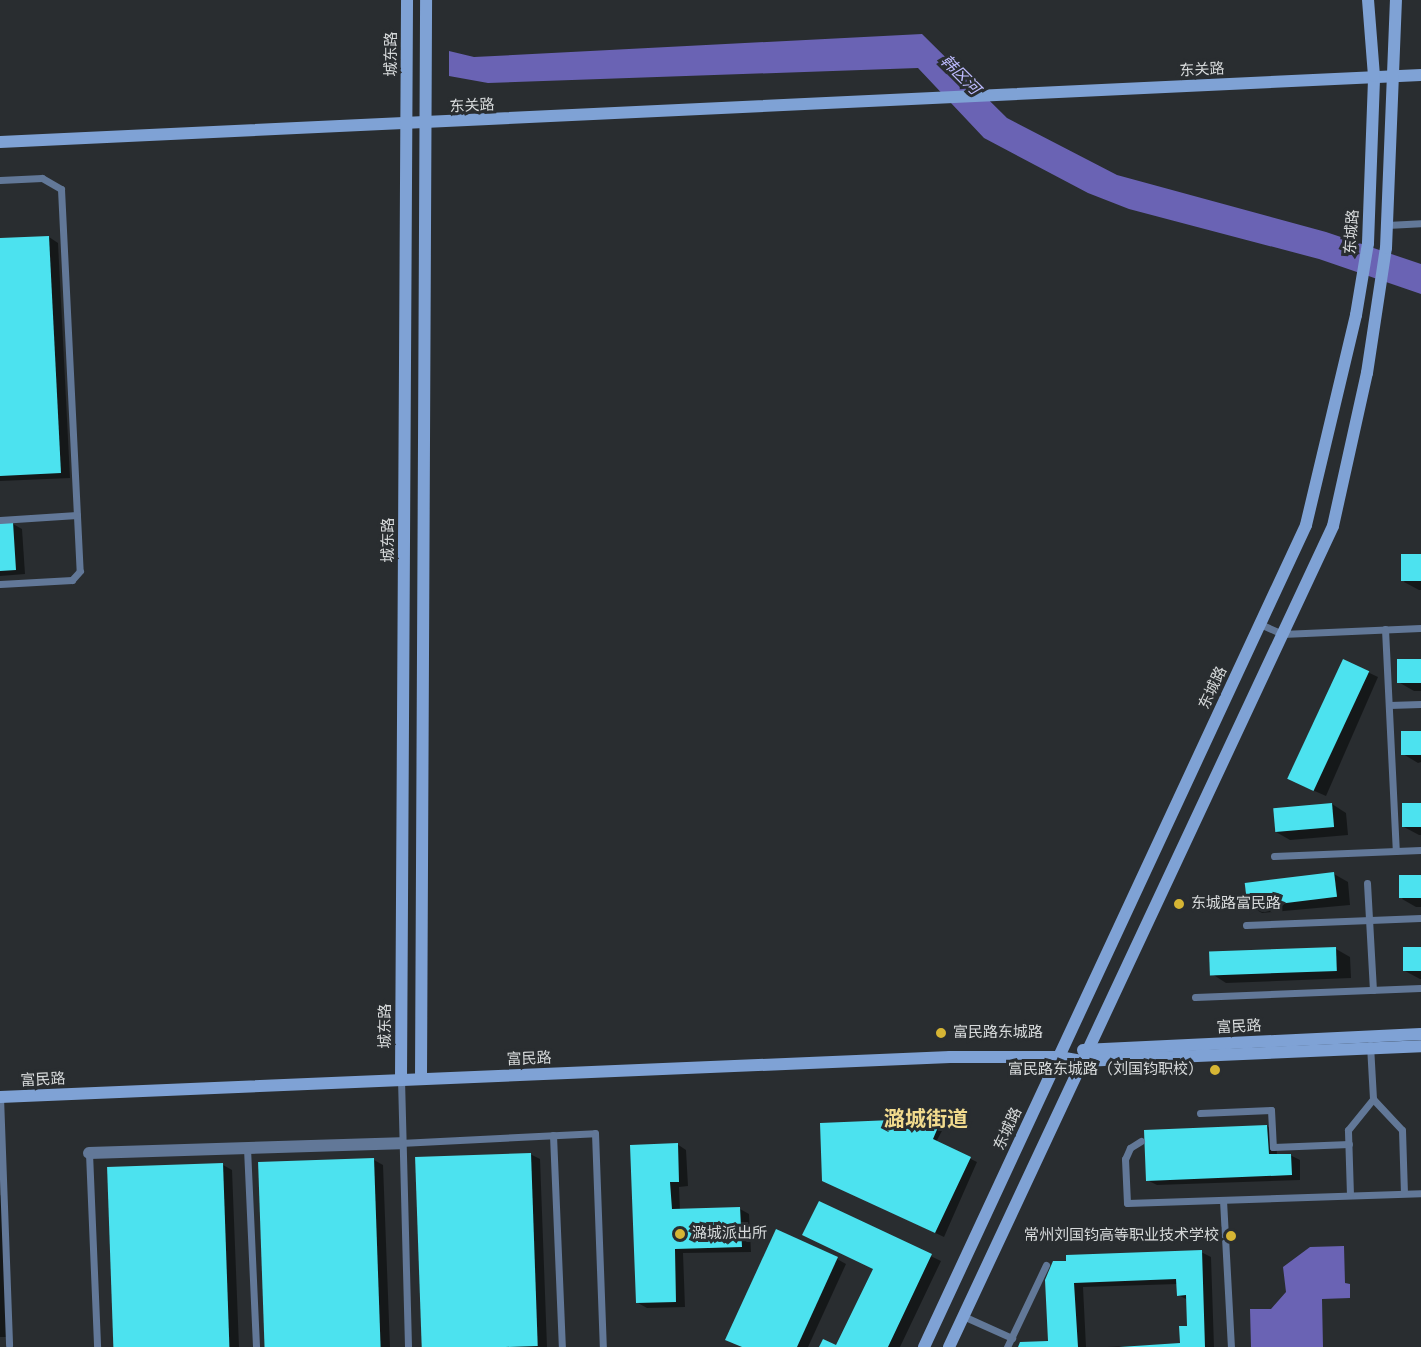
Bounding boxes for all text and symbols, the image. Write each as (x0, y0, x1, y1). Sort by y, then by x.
street label: 城东路 (383, 32, 401, 76)
water label: 韩区河 (936, 51, 984, 99)
street label: 东关路 (1179, 60, 1225, 80)
street label: 东关路 (449, 96, 495, 116)
street label: 东城路 (1341, 209, 1363, 255)
street label: 城东路 (380, 518, 398, 562)
street label: 东城路 (1195, 664, 1231, 712)
place label: 东城路富民路 (1191, 895, 1281, 913)
marker: 东城路富民路 (1172, 897, 1186, 911)
street label: 城东路 (377, 1004, 395, 1048)
street label: 富民路 (1216, 1017, 1262, 1037)
place label: 富民路东城路 (953, 1024, 1043, 1042)
marker: 富民路东城路 (934, 1026, 948, 1040)
street label: 富民路 (506, 1049, 552, 1069)
place label: 富民路东城路（刘国钧职校） (1008, 1061, 1203, 1079)
marker: 富民路东城路（刘国钧职校） (1208, 1063, 1222, 1077)
street label: 富民路 (20, 1070, 66, 1090)
street label: 东城路 (990, 1105, 1026, 1153)
district label: 潞城街道 (884, 1106, 968, 1132)
place label: 潞城派出所 (692, 1225, 767, 1243)
marker: 潞城派出所 (673, 1227, 687, 1241)
place label: 常州刘国钧高等职业技术学校 (1024, 1227, 1219, 1245)
marker: 常州刘国钧高等职业技术学校 (1224, 1229, 1238, 1243)

